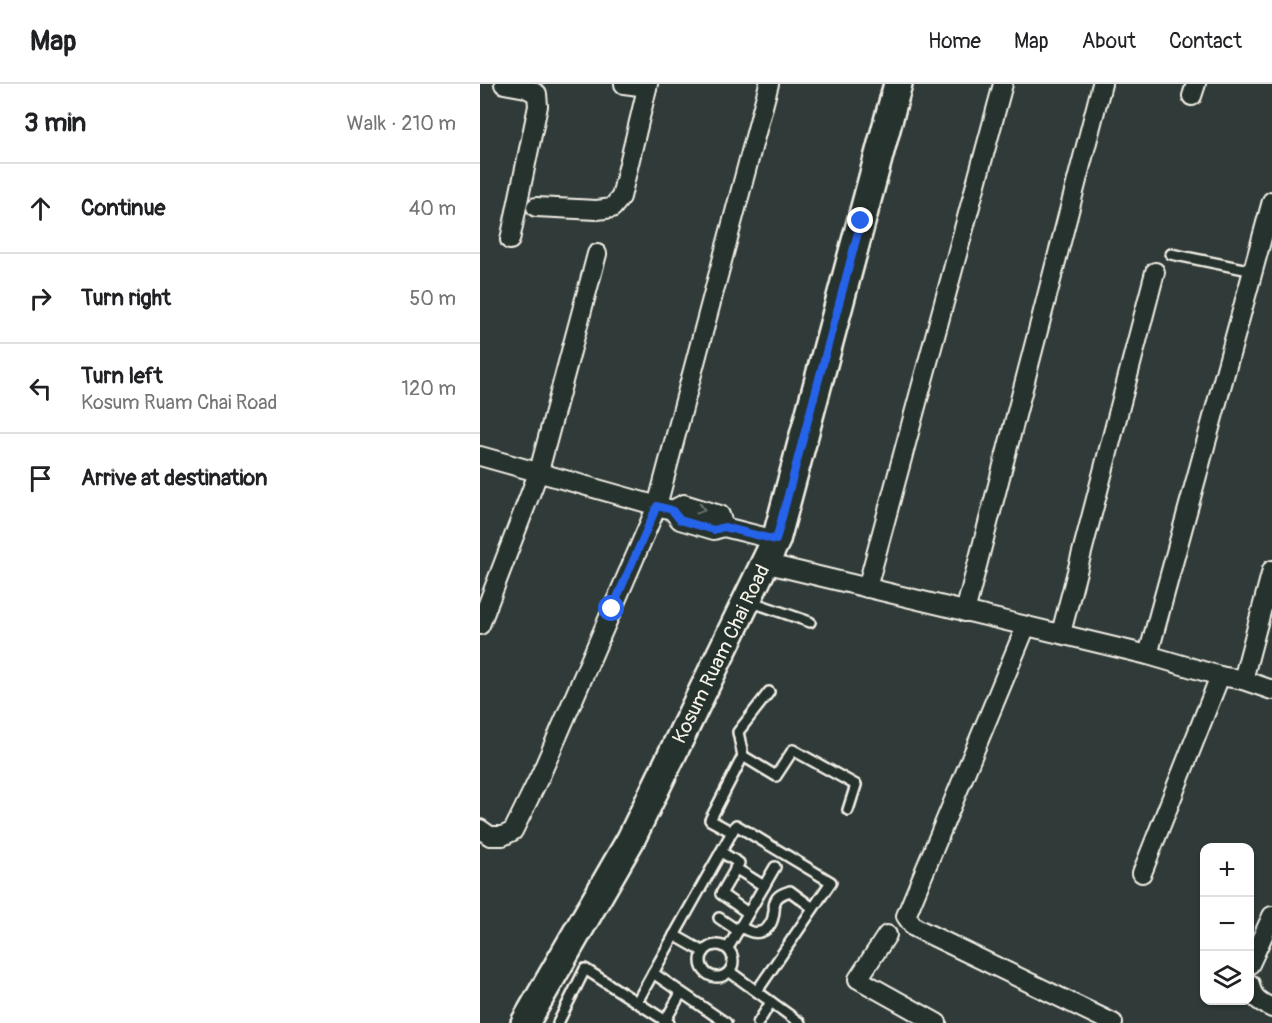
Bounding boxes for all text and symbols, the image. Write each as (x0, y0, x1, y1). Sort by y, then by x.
text: Map (30, 24, 76, 59)
text: Home (928, 28, 981, 55)
text: Map (1014, 28, 1049, 55)
text: About (1082, 28, 1136, 55)
text: Contact (1169, 28, 1242, 55)
text: 3 min (24, 107, 86, 139)
text: Walk · 210 m (347, 111, 456, 136)
icon: ahead (24, 192, 57, 225)
text: Continue (81, 194, 165, 222)
text: 40 m (409, 196, 456, 221)
route end (847, 207, 873, 233)
icon: right (24, 282, 57, 315)
text: Turn right (81, 284, 171, 312)
text: 50 m (409, 286, 456, 311)
text: Turn left (81, 362, 163, 390)
icon: left (24, 372, 57, 405)
text: 120 m (401, 376, 456, 401)
text: Kosum Ruam Chai Road (81, 390, 277, 415)
icon: arrive (24, 462, 57, 495)
text: Arrive at destination (81, 464, 267, 492)
one-way arrow (695, 502, 706, 514)
street label: Kosum Ruam Chai Road (667, 560, 775, 748)
route start (598, 595, 624, 621)
map controls (1200, 843, 1254, 1005)
button: + (1200, 843, 1254, 897)
button: − (1200, 897, 1254, 951)
button: layers (1200, 951, 1254, 1005)

